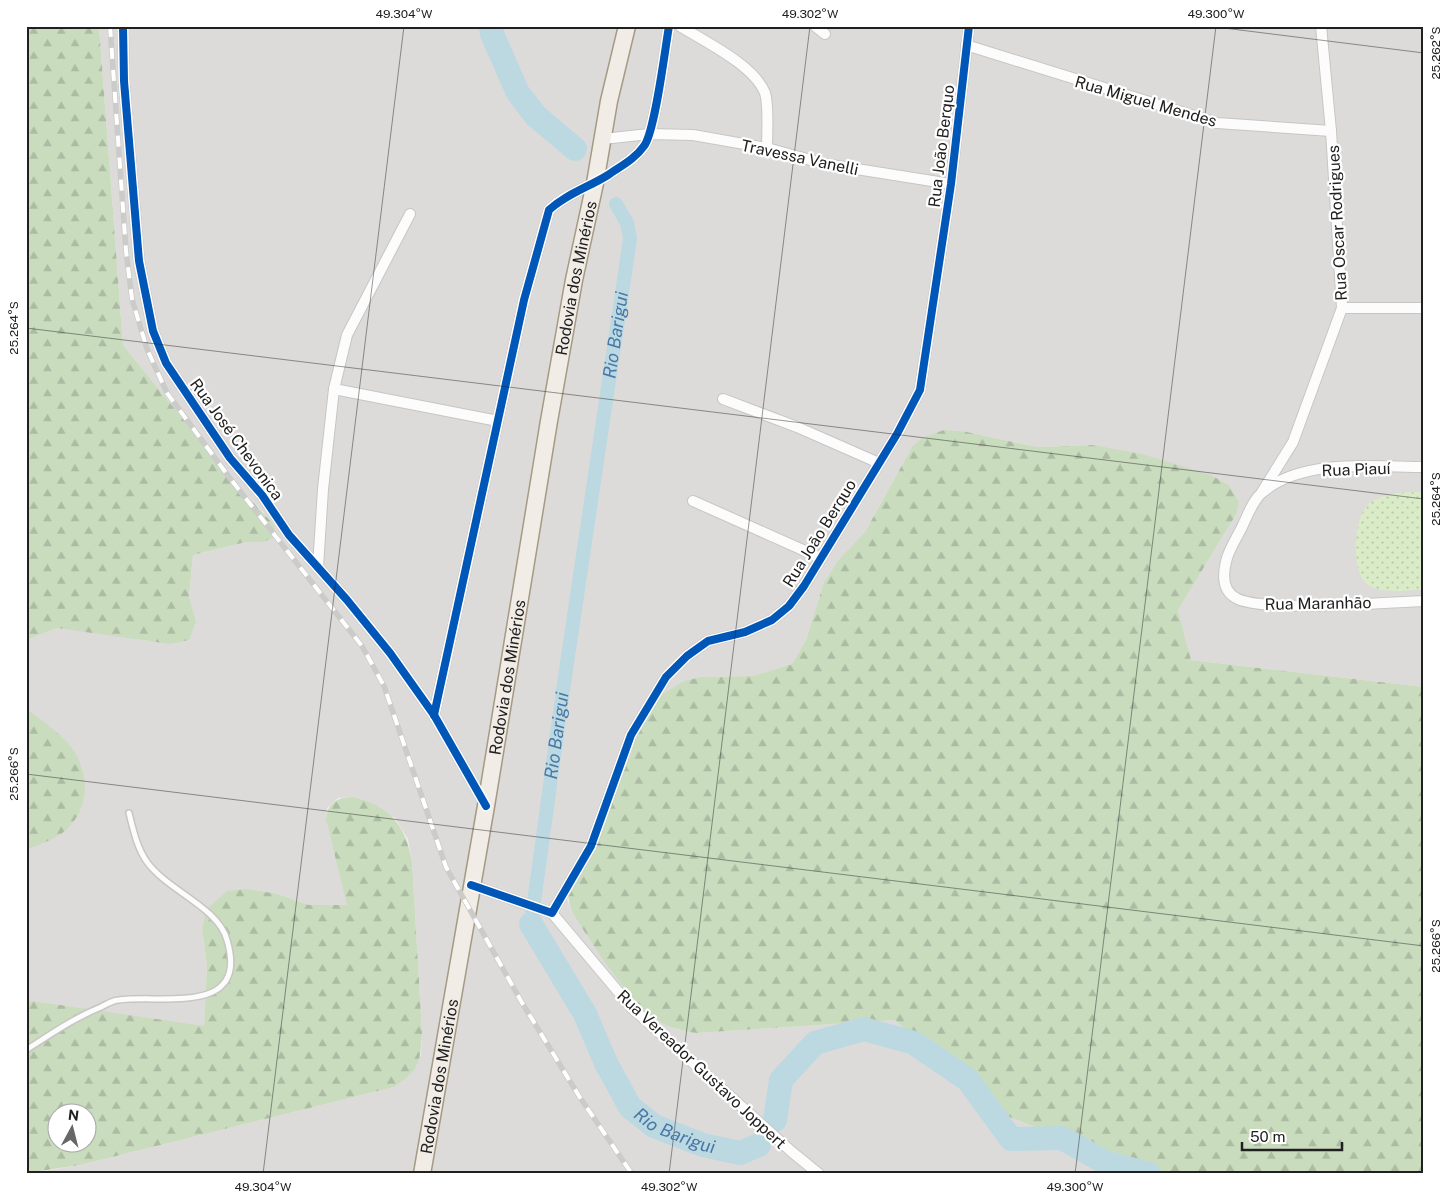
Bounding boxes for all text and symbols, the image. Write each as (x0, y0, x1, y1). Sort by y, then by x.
text: 49.304°W (375, 7, 433, 21)
text: 49.302°W (782, 7, 839, 21)
text: 49.300°W (1188, 7, 1245, 21)
text: 25.262°S (1429, 26, 1443, 80)
street label: Rua Miguel Mendes (1073, 72, 1219, 131)
street label: Rua João Berquo (925, 84, 958, 208)
street label: Travessa Vanelli (739, 136, 860, 179)
street label: Rua Oscar Rodrigues (1324, 145, 1351, 301)
street label: Rodovia dos Minérios (552, 199, 601, 357)
water label: Rio Barigui (598, 290, 632, 380)
text: 25.264°S (7, 301, 21, 355)
street label: Rua José Chevonica (186, 375, 287, 504)
street label: Rua Piauí (1321, 459, 1392, 480)
text: 25.264°S (1429, 472, 1443, 526)
street label: Rua João Berquo (779, 476, 860, 591)
street label: Rua Maranhão (1264, 593, 1372, 614)
street label: Rodovia dos Minérios (486, 598, 530, 756)
water label: Rio Barigui (540, 690, 573, 780)
text: 25.266°S (7, 747, 21, 801)
text: 25.266°S (1429, 919, 1443, 973)
street label: Rua Vereador Gustavo Joppert (613, 986, 790, 1153)
street label: Rodovia dos Minérios (417, 998, 462, 1156)
north arrow (48, 1102, 98, 1152)
water label: Rio Barigui (630, 1103, 718, 1157)
text: N (67, 1106, 80, 1124)
scale bar (1242, 1120, 1342, 1152)
text: 50 m (1250, 1128, 1285, 1145)
text: 49.304°W (234, 1180, 292, 1194)
text: 49.302°W (641, 1180, 698, 1194)
text: 49.300°W (1047, 1180, 1104, 1194)

